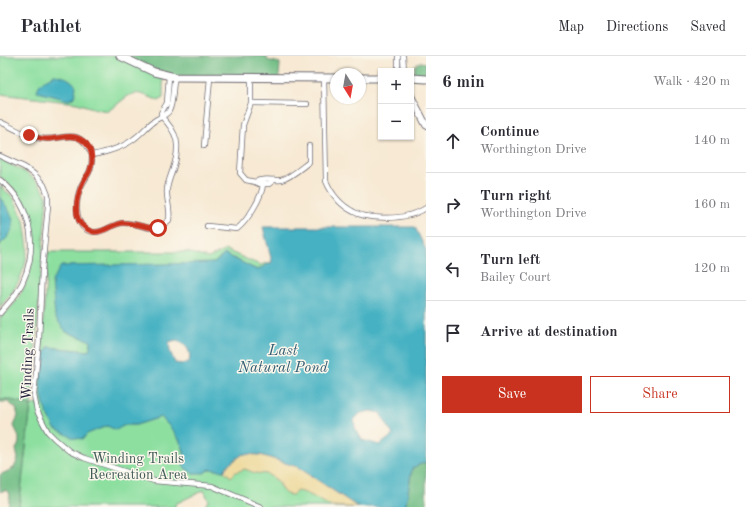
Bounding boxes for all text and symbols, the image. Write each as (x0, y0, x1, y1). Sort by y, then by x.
text: Pathlet (20, 18, 81, 37)
text: Map (558, 20, 584, 34)
text: Directions (606, 20, 668, 34)
text: Saved (690, 20, 726, 34)
north arrow (330, 68, 366, 104)
map controls (378, 68, 414, 140)
button: + (378, 68, 414, 104)
text: 6 min (442, 74, 485, 91)
text: Walk · 420 m (653, 75, 730, 88)
button: − (378, 104, 414, 140)
text: Continue (480, 125, 539, 140)
route end (20, 126, 38, 144)
icon: ahead (442, 130, 464, 152)
text: 140 m (693, 134, 730, 147)
text: Worthington Drive (480, 143, 586, 156)
text: Turn right (480, 189, 551, 204)
icon: right (442, 194, 464, 216)
text: 160 m (693, 198, 730, 211)
text: Worthington Drive (480, 207, 586, 220)
route start (149, 219, 167, 237)
text: Turn left (480, 253, 540, 268)
icon: left (442, 258, 464, 280)
text: 120 m (693, 262, 730, 275)
text: Bailey Court (480, 271, 551, 284)
street label: Winding Trails (19, 308, 37, 400)
icon: arrive (442, 322, 464, 344)
text: Arrive at destination (480, 325, 618, 340)
water label: Last Natural Pond (237, 344, 329, 376)
button: Save (442, 376, 582, 413)
button: Share (590, 376, 730, 413)
park label: Winding Trails Recreation Area (89, 452, 187, 482)

